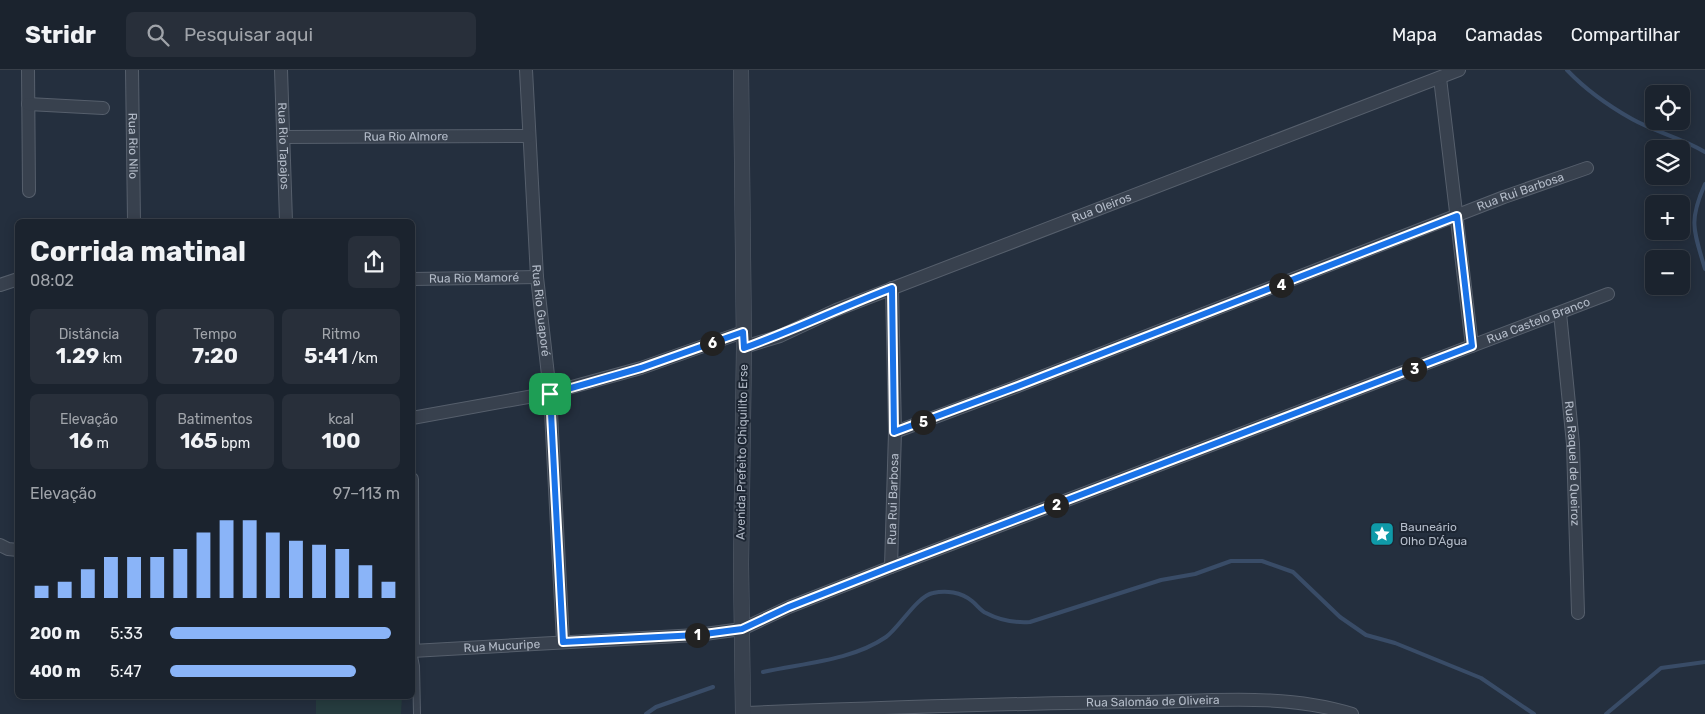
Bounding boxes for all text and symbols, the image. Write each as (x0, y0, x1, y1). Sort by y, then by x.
search box (126, 12, 476, 57)
text: Stridr (25, 21, 96, 49)
icon: search (144, 21, 172, 49)
text: Pesquisar aqui (184, 23, 313, 46)
text: Mapa (1392, 24, 1437, 46)
text: Camadas (1465, 24, 1543, 46)
text: Compartilhar (1571, 24, 1680, 46)
map controls (1645, 85, 1690, 295)
button: locate (1645, 85, 1690, 130)
street label: Rua Rio Tapajos (275, 102, 292, 190)
street label: Rua Rio Nilo (126, 113, 140, 179)
street label: Rua Rio Almore (364, 129, 449, 144)
button: layers (1645, 140, 1690, 185)
street label: Rua Rui Barbosa (1475, 170, 1566, 214)
street label: Rua Oleiros (1070, 190, 1133, 226)
button: + (1645, 195, 1690, 240)
text: Corrida matinal (30, 235, 246, 268)
button: share (348, 236, 400, 288)
button: − (1645, 250, 1690, 295)
street label: Rua Rio Guaporé (529, 264, 553, 358)
street label: Rua Rio Mamoré (429, 270, 519, 286)
text: 08:02 (30, 271, 74, 290)
pin: 4 (1268, 272, 1294, 298)
text: 4 (1277, 277, 1286, 294)
street label: Rua Castelo Branco (1485, 294, 1592, 347)
text: Distância (59, 326, 119, 343)
text: Tempo (193, 326, 237, 343)
text: Ritmo (322, 326, 360, 343)
pin: 6 (700, 330, 724, 356)
text: 6 (708, 335, 717, 352)
text: 1.29 (56, 343, 99, 368)
text: 7:20 (192, 343, 238, 368)
text: 5:41 (304, 343, 348, 368)
text: km (99, 350, 122, 367)
text: /km (348, 350, 378, 367)
pin: 3 (1402, 356, 1426, 382)
text: 3 (1410, 361, 1419, 378)
street label: Avenida Prefeito Chiquilito Erse (733, 364, 751, 540)
pin (529, 373, 571, 415)
icon: arrive (536, 380, 564, 408)
street label: Rua Raquel de Queiroz (1562, 400, 1582, 526)
pin: 5 (910, 410, 936, 434)
text: Elevação (60, 411, 118, 428)
text: Batimentos (177, 411, 253, 428)
text: kcal (328, 411, 354, 428)
text: 5 (919, 414, 928, 431)
text: 16 (69, 428, 93, 453)
text: 165 (180, 428, 218, 453)
text: 100 (322, 428, 361, 453)
text: m (93, 435, 109, 452)
text: bpm (218, 435, 250, 452)
street label: Rua Rui Barbosa (885, 453, 901, 545)
text: Elevação (30, 484, 96, 503)
text: 97–113 m (333, 484, 400, 503)
pin: 2 (1044, 492, 1068, 518)
text: 2 (1052, 497, 1061, 514)
place label: Bauneário Olho D'Água (1400, 520, 1467, 548)
place icon: Bauneário Olho D'Água (1369, 521, 1395, 547)
pin: 1 (684, 622, 710, 648)
text: 200 m (30, 624, 80, 643)
text: 5:33 (110, 624, 143, 643)
text: 1 (694, 627, 701, 644)
street label: Rua Mucuripe (463, 637, 541, 655)
text: 400 m (30, 662, 81, 681)
text: 5:47 (110, 662, 141, 681)
street label: Rua Salomão de Oliveira (1086, 693, 1220, 710)

